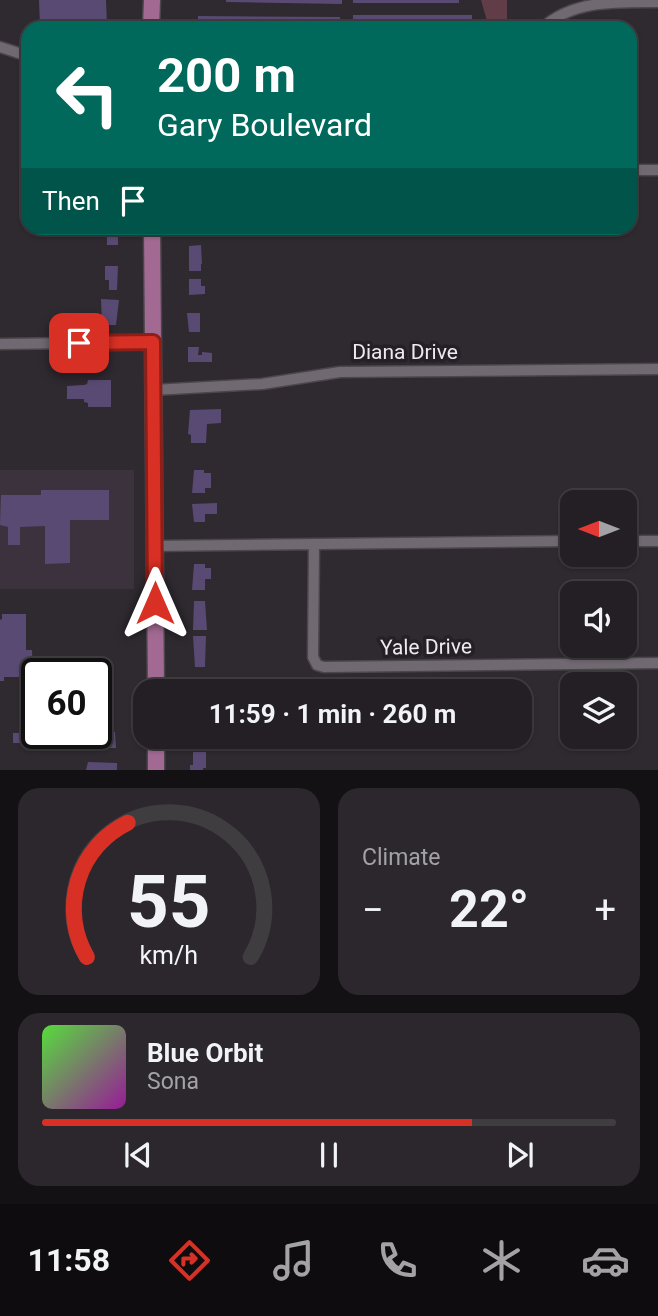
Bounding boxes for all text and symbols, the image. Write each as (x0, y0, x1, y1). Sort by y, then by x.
text: 200 m (157, 47, 296, 104)
icon: left (42, 49, 133, 140)
text: Gary Boulevard (157, 106, 372, 144)
icon: arrive (114, 182, 152, 220)
text: Then (42, 186, 100, 216)
pin (49, 313, 109, 373)
icon: arrive (60, 324, 98, 362)
street label: Diana Drive (352, 340, 458, 364)
north arrow (560, 490, 637, 567)
map controls (560, 490, 637, 749)
position arrow (118, 566, 192, 640)
button: sound (560, 581, 637, 658)
street label: Yale Drive (380, 634, 472, 660)
speed limit sign: 60 (21, 658, 112, 749)
button: layers (560, 672, 637, 749)
text: 11:59 · 1 min · 260 m (209, 699, 456, 729)
text: Climate (362, 844, 441, 871)
text: 55 (127, 860, 211, 946)
text: 22° (449, 879, 529, 940)
text: − (362, 888, 384, 932)
text: + (594, 888, 616, 932)
text: km/h (140, 941, 198, 970)
text: Blue Orbit (147, 1038, 263, 1068)
text: Sona (147, 1068, 199, 1095)
icon: previous (119, 1136, 157, 1174)
icon: pause (310, 1136, 348, 1174)
icon: next (501, 1136, 539, 1174)
icon: directions (165, 1236, 214, 1285)
icon: music (269, 1236, 318, 1285)
icon: phone (373, 1236, 422, 1285)
icon: climate (477, 1236, 526, 1285)
icon: car (581, 1236, 630, 1285)
text: 11:58 (28, 1241, 110, 1279)

